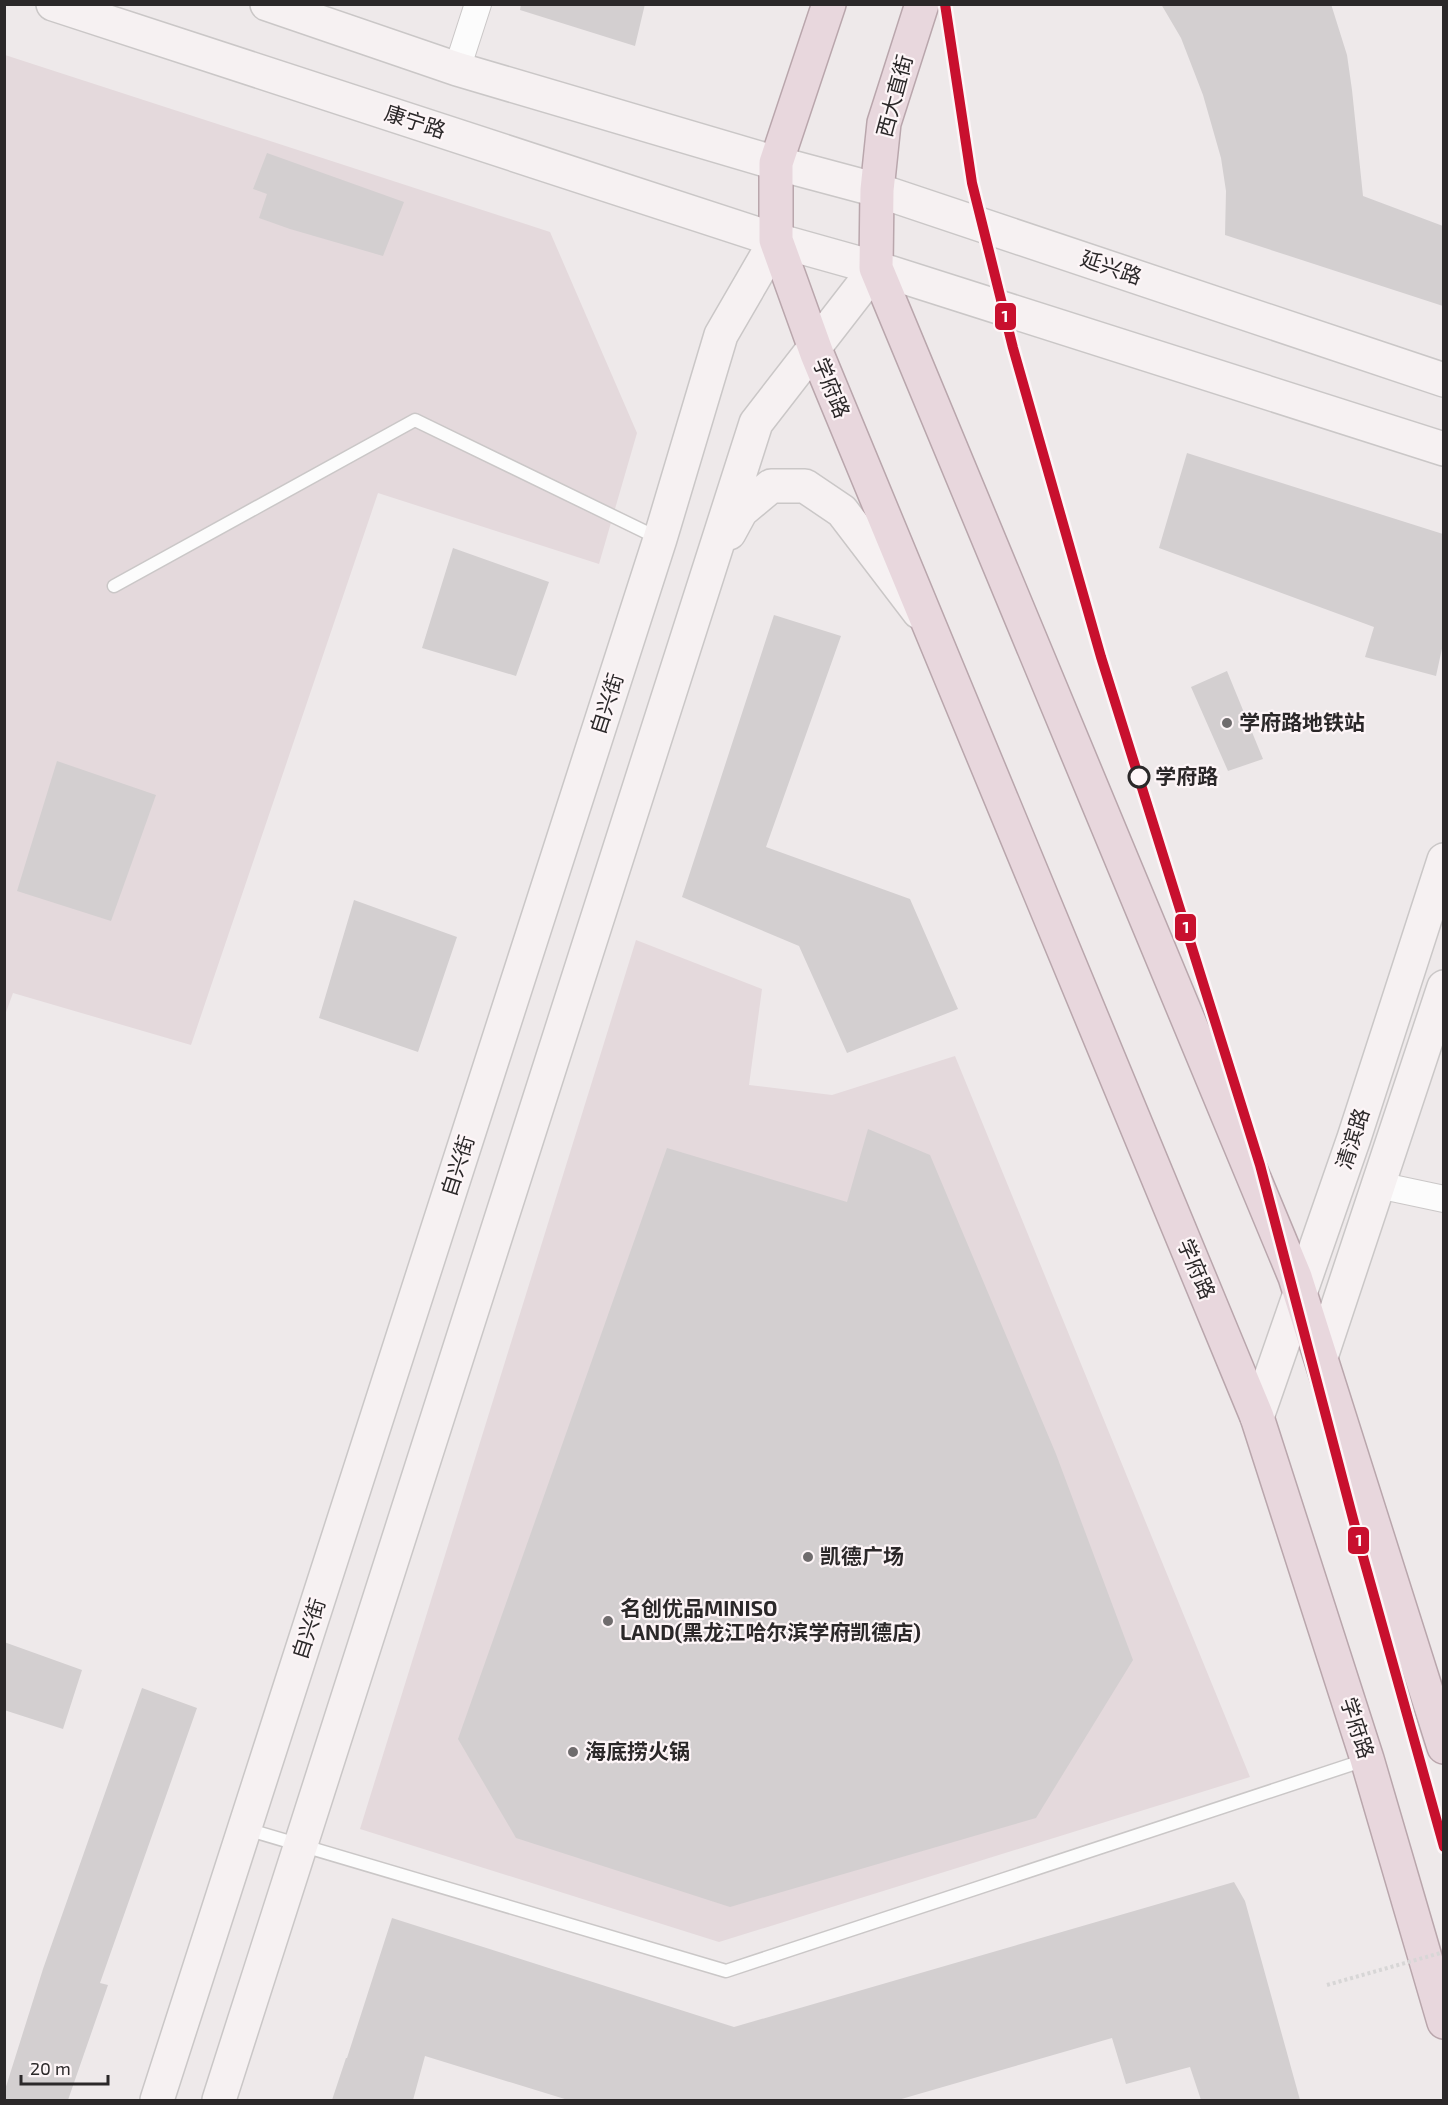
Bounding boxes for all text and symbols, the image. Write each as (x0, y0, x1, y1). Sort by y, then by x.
street label: 西大直街 (871, 52, 916, 139)
street label: 康宁路 (382, 99, 449, 142)
street label: 延兴路 (1078, 245, 1145, 289)
line badge: 1 (994, 302, 1017, 331)
text: 1 (1002, 306, 1008, 325)
street label: 学府路 (809, 354, 856, 421)
street label: 自兴街 (584, 670, 627, 737)
place label: 学府路地铁站 (1239, 709, 1365, 734)
marker: 学府路地铁站 (1220, 716, 1234, 730)
place label: 学府路 (1155, 763, 1218, 788)
marker: 学府路 (1128, 766, 1150, 788)
line badge: 1 (1174, 913, 1197, 942)
text: 1 (1183, 917, 1189, 936)
street label: 清滨路 (1330, 1105, 1373, 1172)
street label: 自兴街 (435, 1132, 478, 1199)
street label: 学府路 (1174, 1235, 1221, 1302)
line badge: 1 (1347, 1526, 1370, 1555)
text: 1 (1356, 1530, 1362, 1549)
place label: 凯德广场 (820, 1543, 904, 1568)
marker: 凯德广场 (801, 1550, 815, 1564)
street label: 自兴街 (286, 1595, 329, 1662)
place label: 名创优品MINISO LAND(黑龙江哈尔滨学府凯德店) (620, 1595, 921, 1644)
marker: 名创优品MINISO LAND(黑龙江哈尔滨学府凯德店) (601, 1614, 615, 1628)
street label: 学府路 (1337, 1694, 1380, 1761)
place label: 海底捞火锅 (585, 1738, 690, 1763)
marker: 海底捞火锅 (566, 1745, 580, 1759)
scale bar (21, 2048, 108, 2086)
text: 20 m (30, 2057, 71, 2079)

